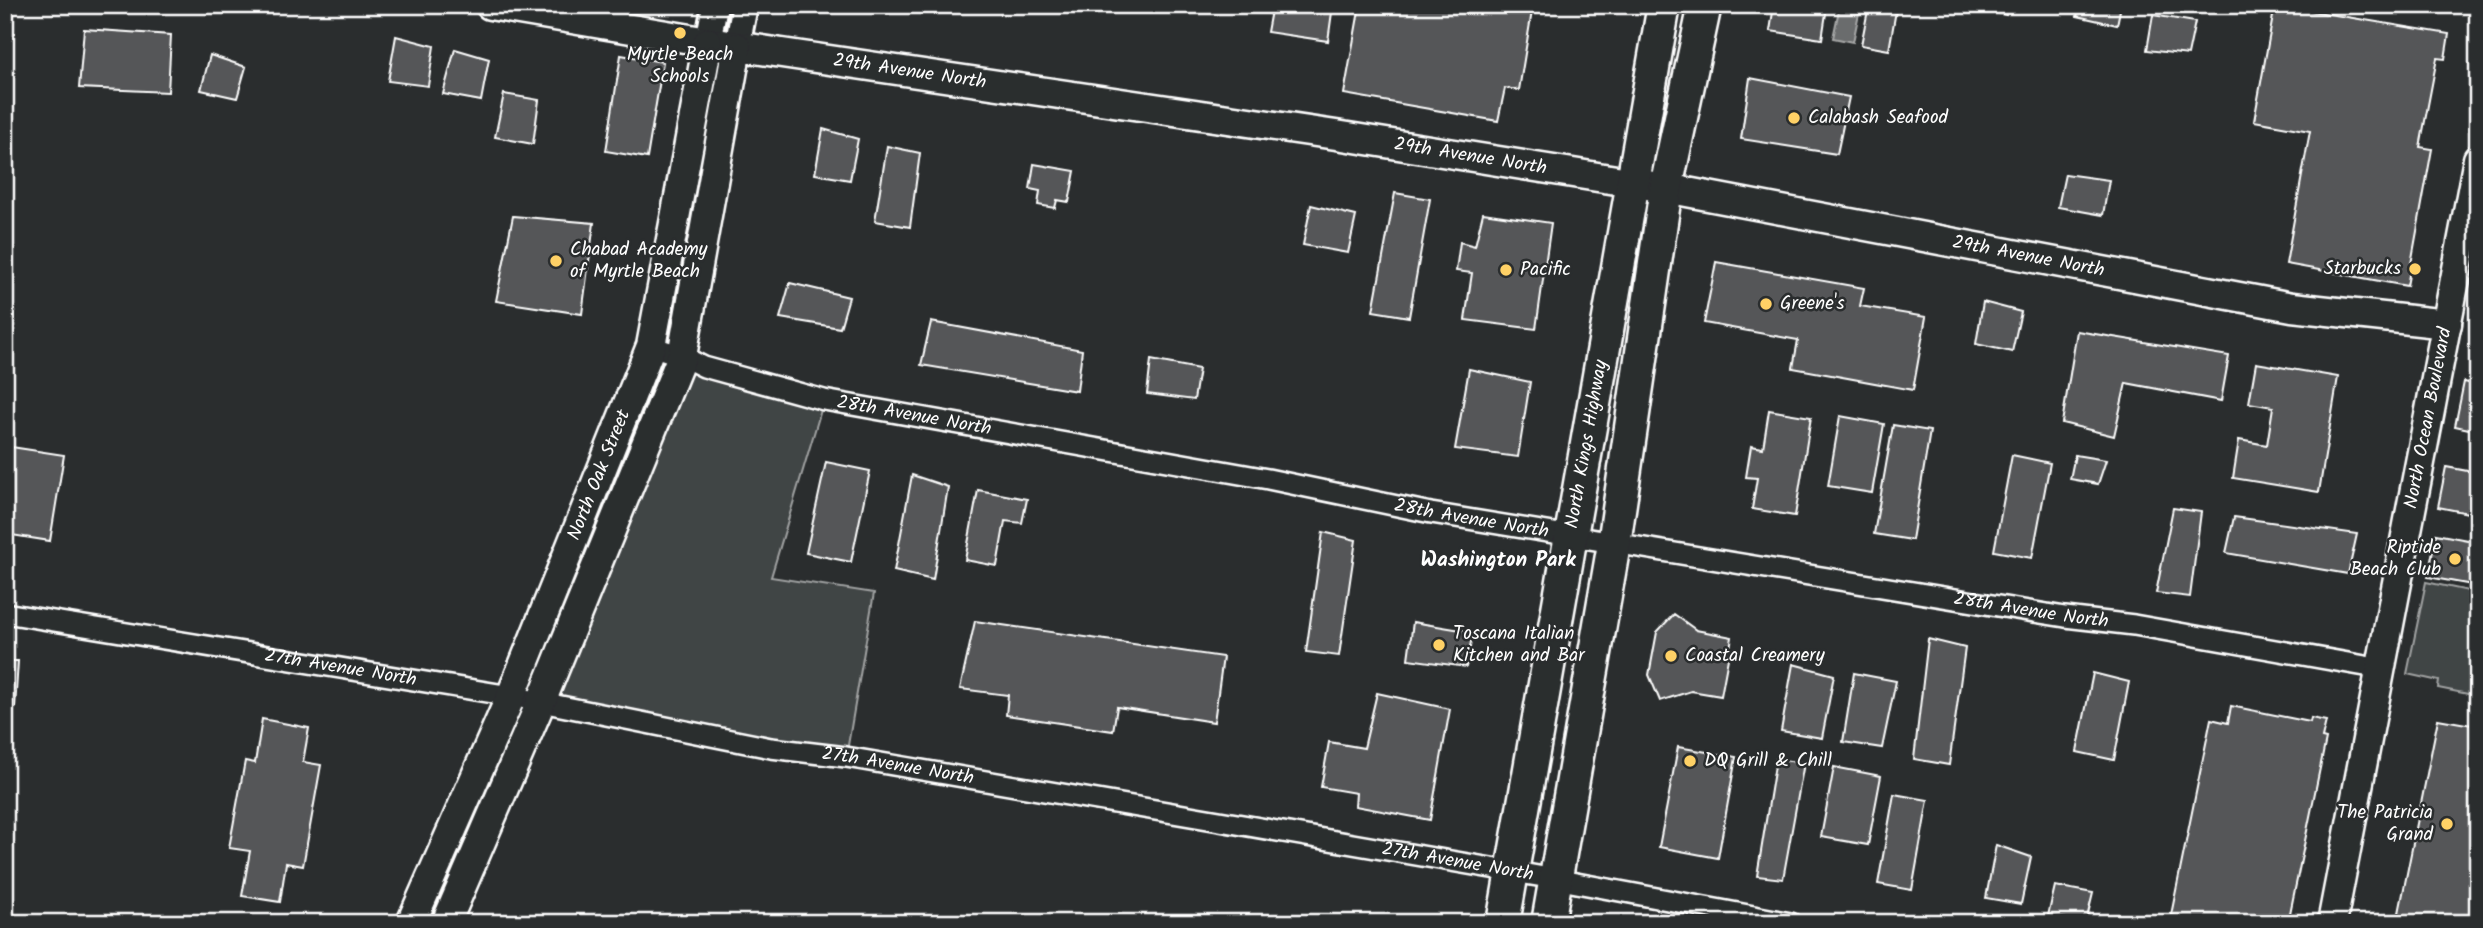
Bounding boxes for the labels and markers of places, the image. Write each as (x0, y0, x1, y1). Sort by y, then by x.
marker: Myrtle Beach Schools (672, 25, 688, 41)
place label: Myrtle Beach Schools (627, 40, 733, 92)
place label: Calabash Seafood (1808, 103, 1949, 133)
marker: Calabash Seafood (1786, 110, 1802, 126)
place label: Chabad Academy of Myrtle Beach (570, 235, 709, 287)
marker: Chabad Academy of Myrtle Beach (548, 253, 564, 269)
place label: Starbucks (2324, 254, 2401, 284)
place label: Pacific (1520, 255, 1571, 285)
marker: Starbucks (2407, 261, 2423, 277)
marker: Pacific (1498, 262, 1514, 278)
place label: Greene's (1780, 289, 1845, 319)
marker: Greene's (1758, 296, 1774, 312)
place label: Riptide Beach Club (2350, 533, 2441, 585)
marker: Riptide Beach Club (2447, 551, 2463, 567)
place label: Toscana Italian Kitchen and Bar (1453, 619, 1586, 671)
marker: Toscana Italian Kitchen and Bar (1431, 637, 1447, 653)
place label: Coastal Creamery (1685, 641, 1826, 671)
marker: Coastal Creamery (1663, 648, 1679, 664)
place label: DQ Grill & Chill (1704, 746, 1832, 776)
marker: DQ Grill & Chill (1682, 753, 1698, 769)
place label: The Patricia Grand (2337, 798, 2434, 850)
marker: The Patricia Grand (2439, 816, 2455, 832)

